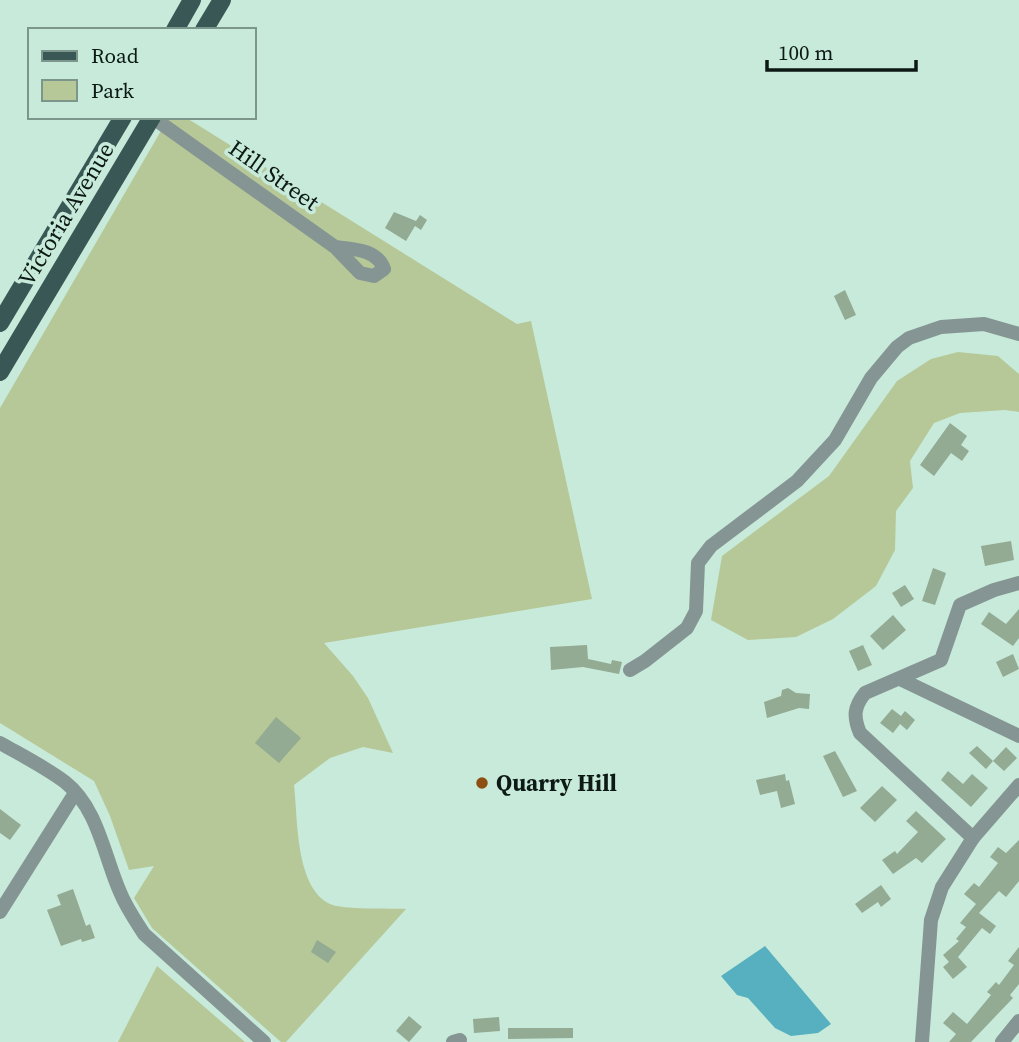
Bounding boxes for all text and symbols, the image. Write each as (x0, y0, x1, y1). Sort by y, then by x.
legend (28, 28, 256, 119)
scale bar (767, 28, 916, 72)
text: 100 m (778, 38, 833, 67)
text: Road (91, 41, 139, 70)
text: Park (91, 76, 135, 105)
street label: Hill Street (222, 132, 326, 218)
street label: Victoria Avenue (11, 136, 121, 292)
place label: Quarry Hill (496, 767, 617, 799)
marker: Quarry Hill (474, 775, 490, 791)

